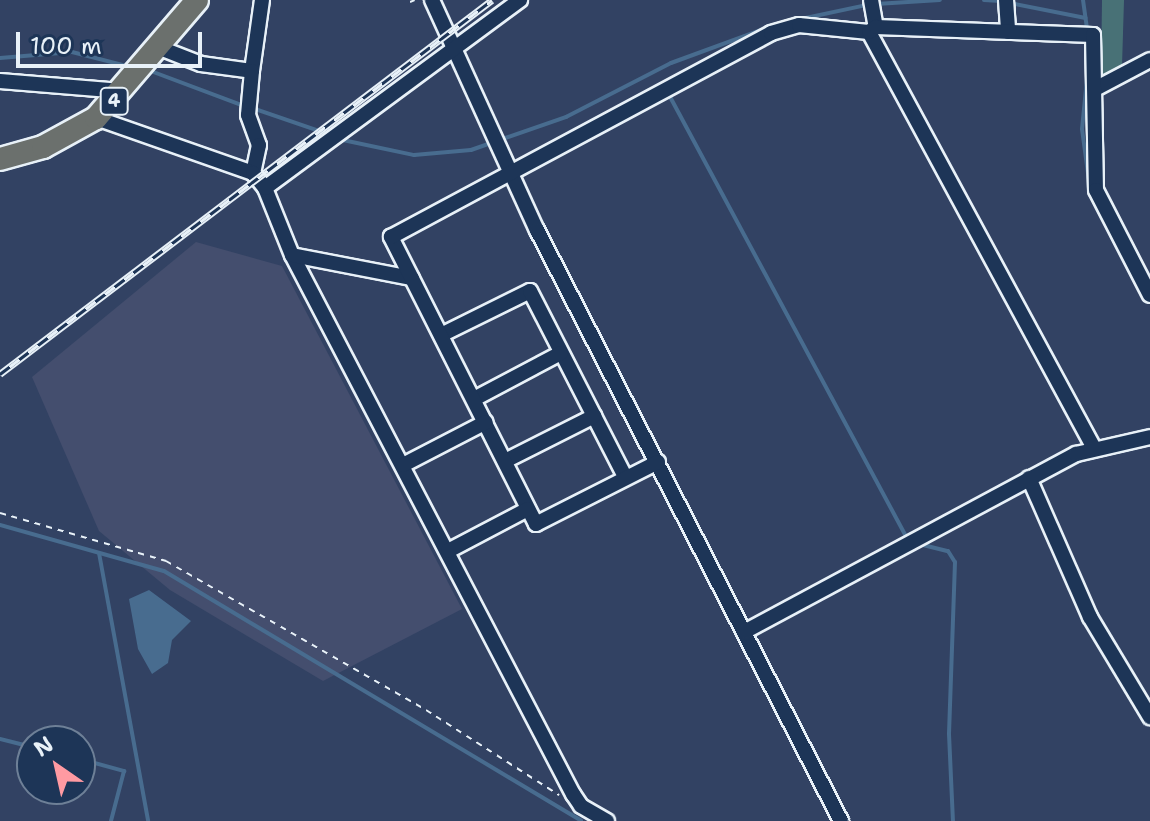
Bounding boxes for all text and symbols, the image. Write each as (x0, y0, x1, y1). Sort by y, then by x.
scale bar (20, 16, 206, 66)
text: 100 m (30, 30, 102, 62)
road number: 4 (98, 87, 130, 115)
north arrow (16, 725, 96, 805)
text: N (28, 729, 59, 763)

